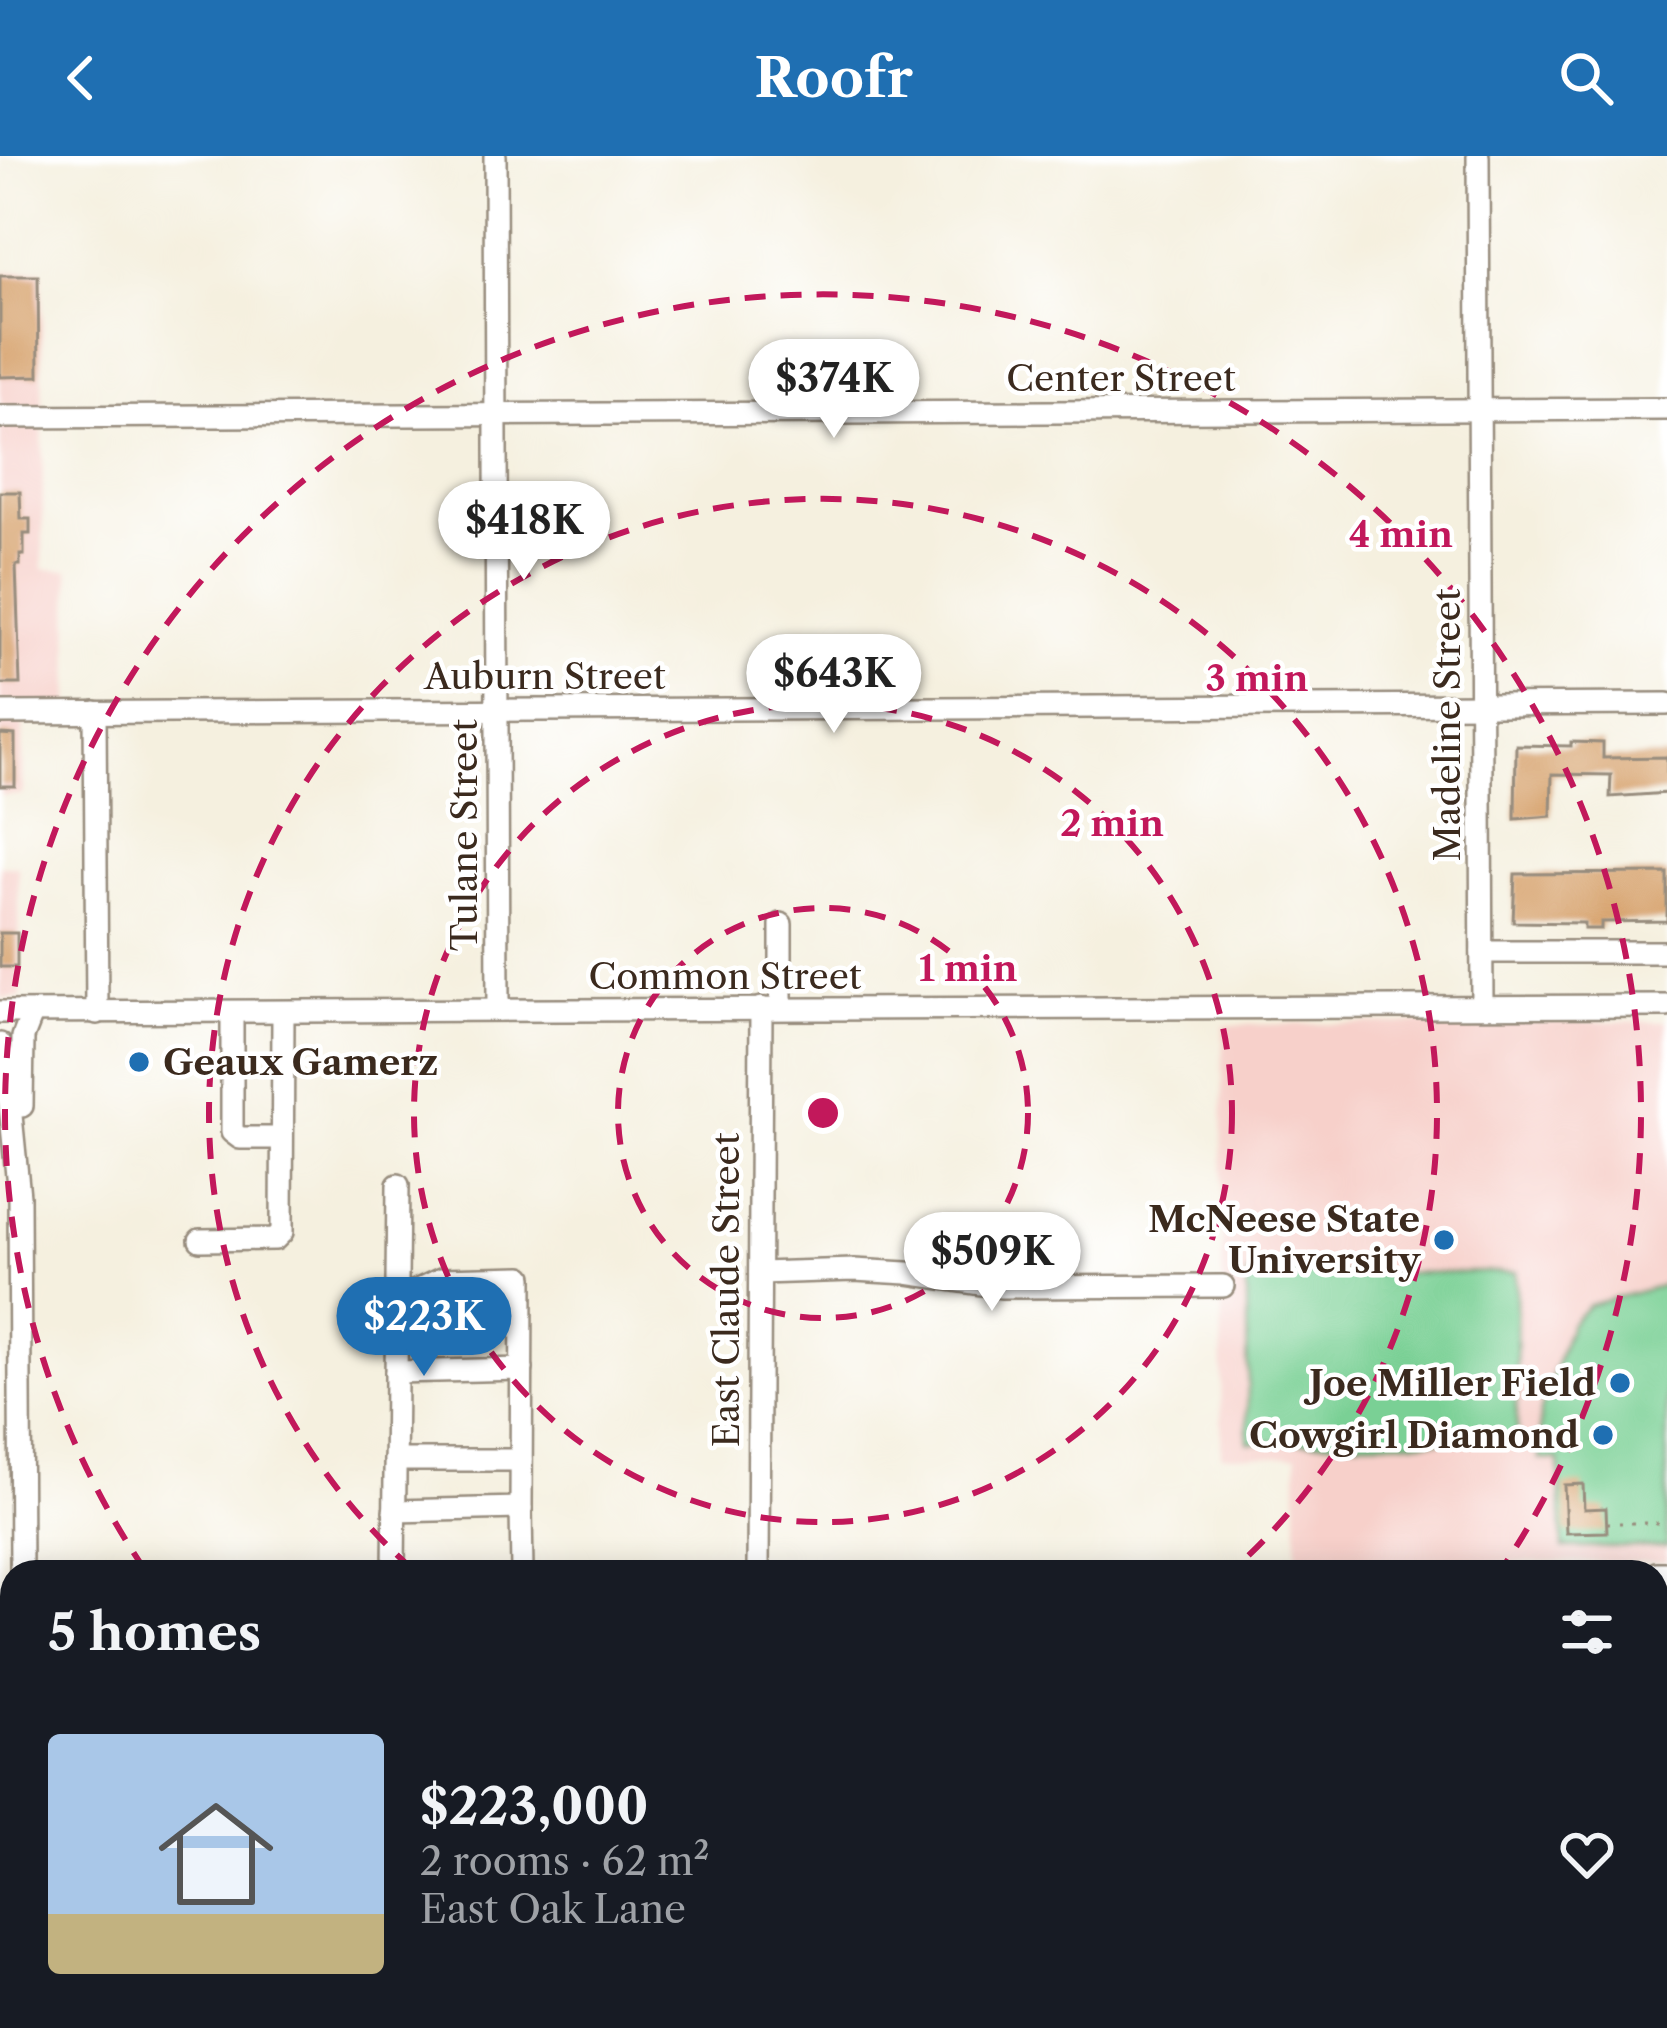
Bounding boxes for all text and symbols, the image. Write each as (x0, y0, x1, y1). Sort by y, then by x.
icon: back (48, 45, 114, 111)
text: Roofr (754, 45, 913, 111)
icon: search (1553, 45, 1619, 111)
pin: $374K (750, 339, 918, 441)
text: $374K (775, 354, 893, 402)
street label: Center Street (1006, 356, 1236, 400)
pin: $418K (440, 481, 608, 583)
text: $418K (465, 496, 583, 544)
text: 4 min (1349, 512, 1453, 556)
street label: Madeline Street (1425, 588, 1469, 862)
pin: $643K (750, 634, 918, 736)
text: $643K (773, 649, 895, 697)
street label: Auburn Street (423, 654, 666, 698)
text: 3 min (1206, 656, 1309, 700)
street label: Tulane Street (442, 719, 486, 951)
text: 2 min (1060, 801, 1164, 845)
text: 1 min (919, 946, 1018, 990)
street label: Common Street (588, 954, 862, 998)
place label: Geaux Gamerz (163, 1040, 438, 1084)
marker: Geaux Gamerz (126, 1049, 152, 1075)
centre of rings (802, 1092, 844, 1134)
street label: East Claude Street (704, 1132, 748, 1447)
place label: McNeese State University (1148, 1197, 1421, 1282)
pin: $509K (908, 1212, 1076, 1314)
text: $509K (931, 1227, 1053, 1275)
marker: McNeese State University (1431, 1227, 1457, 1253)
pin: $223K (340, 1277, 508, 1379)
text: $223K (363, 1292, 485, 1340)
place label: Joe Miller Field (1303, 1361, 1596, 1405)
marker: Joe Miller Field (1607, 1370, 1633, 1396)
place label: Cowgirl Diamond (1249, 1413, 1579, 1457)
marker: Cowgirl Diamond (1590, 1422, 1616, 1448)
icon: filters (1554, 1599, 1620, 1665)
text: 5 homes (48, 1601, 261, 1663)
text: $223,000 (420, 1775, 648, 1837)
icon: home (144, 1782, 288, 1926)
icon: heart (1554, 1821, 1620, 1887)
text: 2 rooms · 62 m² (420, 1837, 710, 1885)
text: East Oak Lane (420, 1885, 686, 1933)

